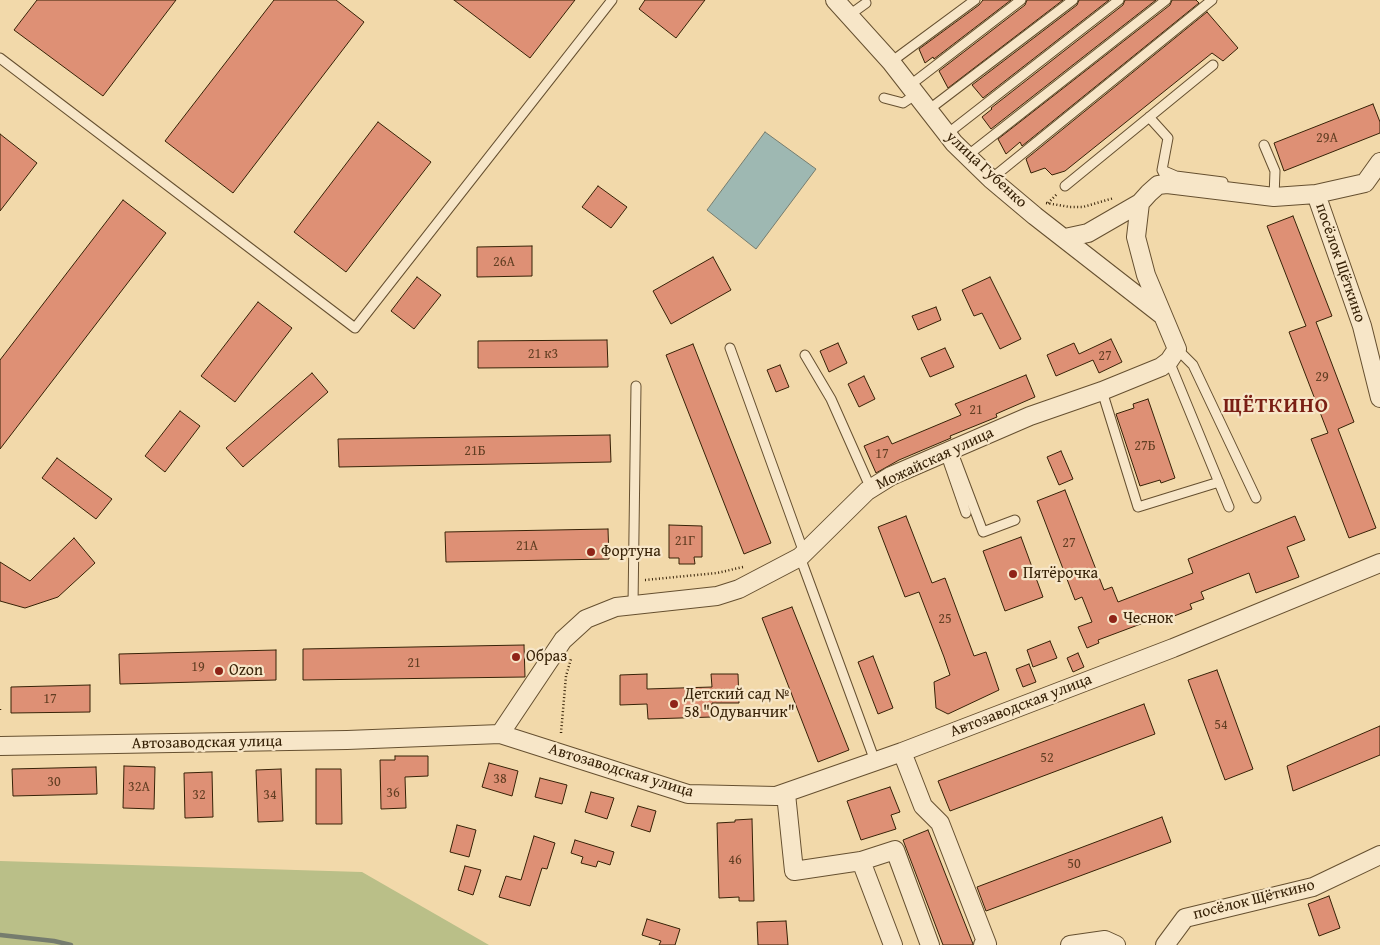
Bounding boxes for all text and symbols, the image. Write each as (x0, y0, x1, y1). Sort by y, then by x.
street label: улица Губенко (941, 127, 1031, 213)
house number: 29А (1316, 130, 1338, 146)
street label: посёлок Щёткино (1311, 201, 1369, 325)
house number: 26А (493, 254, 515, 270)
house number: 21 к3 (528, 346, 558, 362)
house number: 27 (1098, 348, 1112, 364)
house number: 29 (1315, 369, 1329, 385)
district label: ЩЁТКИНО (1222, 394, 1330, 420)
house number: 21 (969, 402, 983, 418)
street label: Можайская улица (873, 423, 997, 495)
house number: 27Б (1134, 438, 1156, 454)
house number: 21Б (464, 443, 486, 459)
house number: 17 (875, 446, 889, 462)
house number: 21Г (675, 533, 695, 549)
house number: 27 (1062, 535, 1076, 551)
house number: 21А (516, 538, 538, 554)
place label: Фортуна (601, 542, 661, 562)
marker: Фортуна (585, 546, 597, 558)
place label: Пятёрочка (1023, 564, 1098, 584)
marker: Пятёрочка (1007, 568, 1019, 580)
place label: Чеснок (1123, 609, 1173, 629)
house number: 25 (938, 611, 952, 627)
marker: Чеснок (1107, 613, 1119, 625)
place label: Образ (526, 647, 567, 667)
marker: Образ (510, 651, 522, 663)
house number: 21 (407, 655, 421, 671)
house number: 19 (191, 659, 205, 675)
place label: Ozon (229, 661, 263, 681)
marker: Ozon (213, 665, 225, 677)
street label: Автозаводская улица (947, 670, 1095, 742)
place label: Детский сад № 58 "Одуванчик" (684, 685, 795, 723)
house number: 17 (43, 691, 57, 707)
marker: Детский сад № 58 "Одуванчик" (668, 698, 680, 710)
house number: 54 (1214, 717, 1228, 733)
street label: Автозаводская улица (132, 732, 282, 754)
street label: Автозаводская улица (546, 740, 696, 802)
house number: 52 (1040, 750, 1054, 766)
house number: 38 (493, 771, 507, 787)
house number: 30 (47, 774, 61, 790)
house number: 32А (128, 779, 150, 795)
house number: 36 (386, 785, 400, 801)
house number: 32 (192, 787, 206, 803)
house number: 34 (263, 787, 277, 803)
house number: 46 (728, 852, 742, 868)
house number: 50 (1067, 856, 1081, 872)
street label: посёлок Щёткино (1191, 876, 1317, 924)

